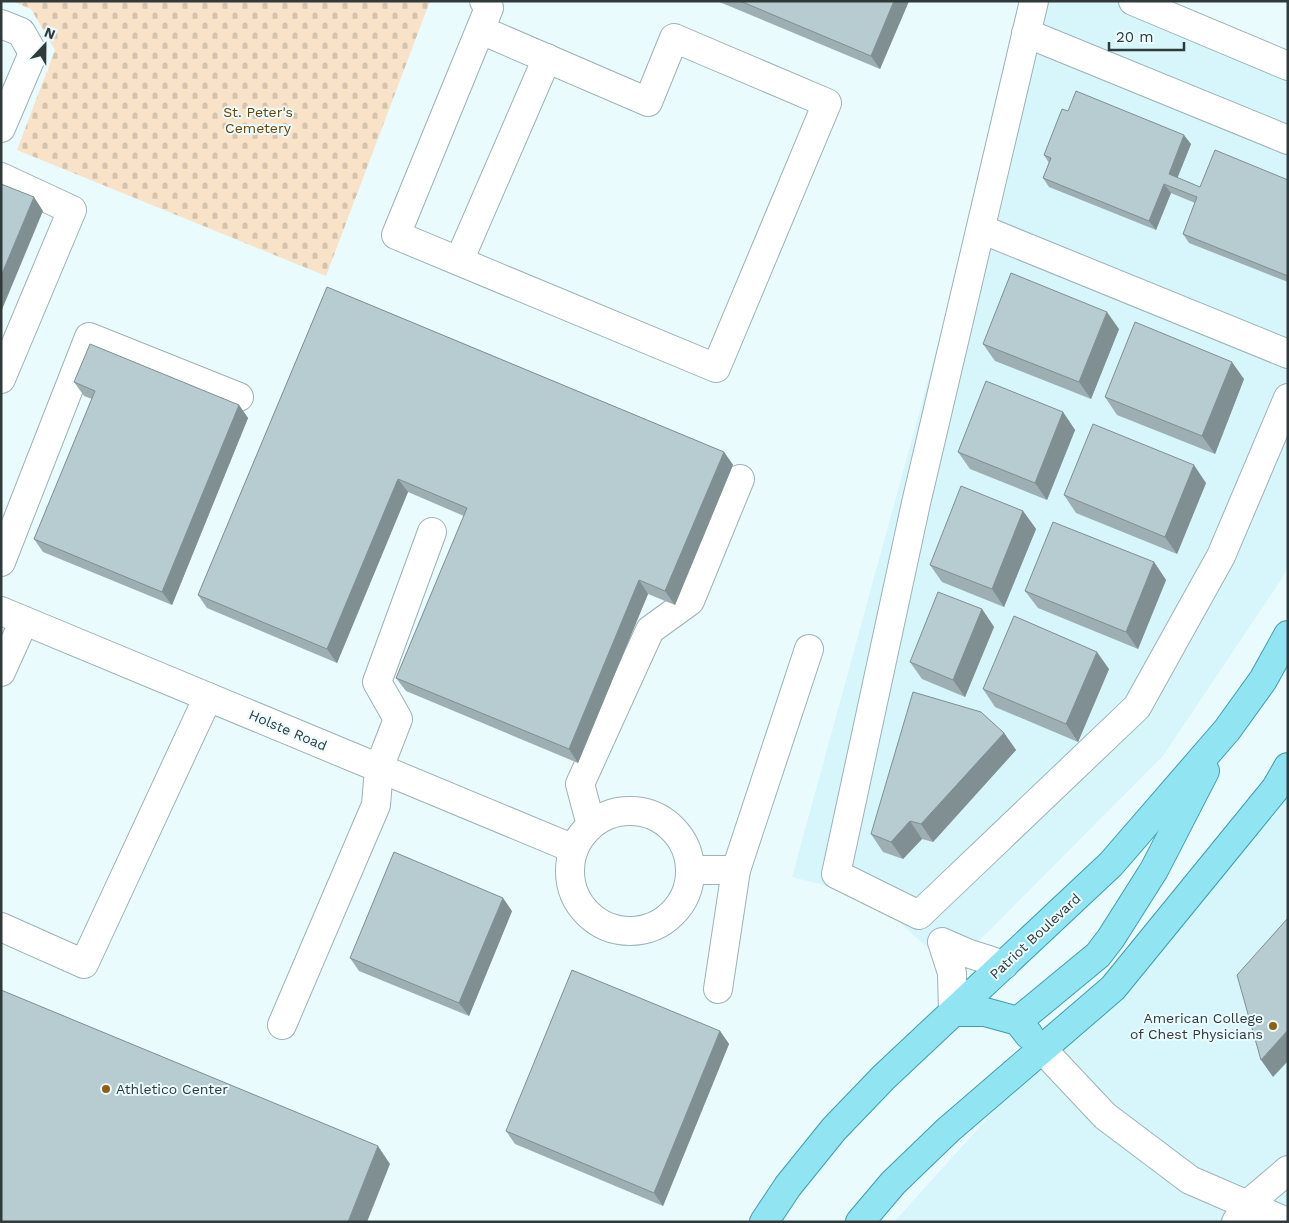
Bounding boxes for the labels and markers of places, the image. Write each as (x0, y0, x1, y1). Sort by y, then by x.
place label: American College of Chest Physicians (1130, 1010, 1263, 1042)
marker: American College of Chest Physicians (1267, 1020, 1279, 1032)
place label: Athletico Center (116, 1081, 228, 1097)
marker: Athletico Center (100, 1083, 112, 1095)

